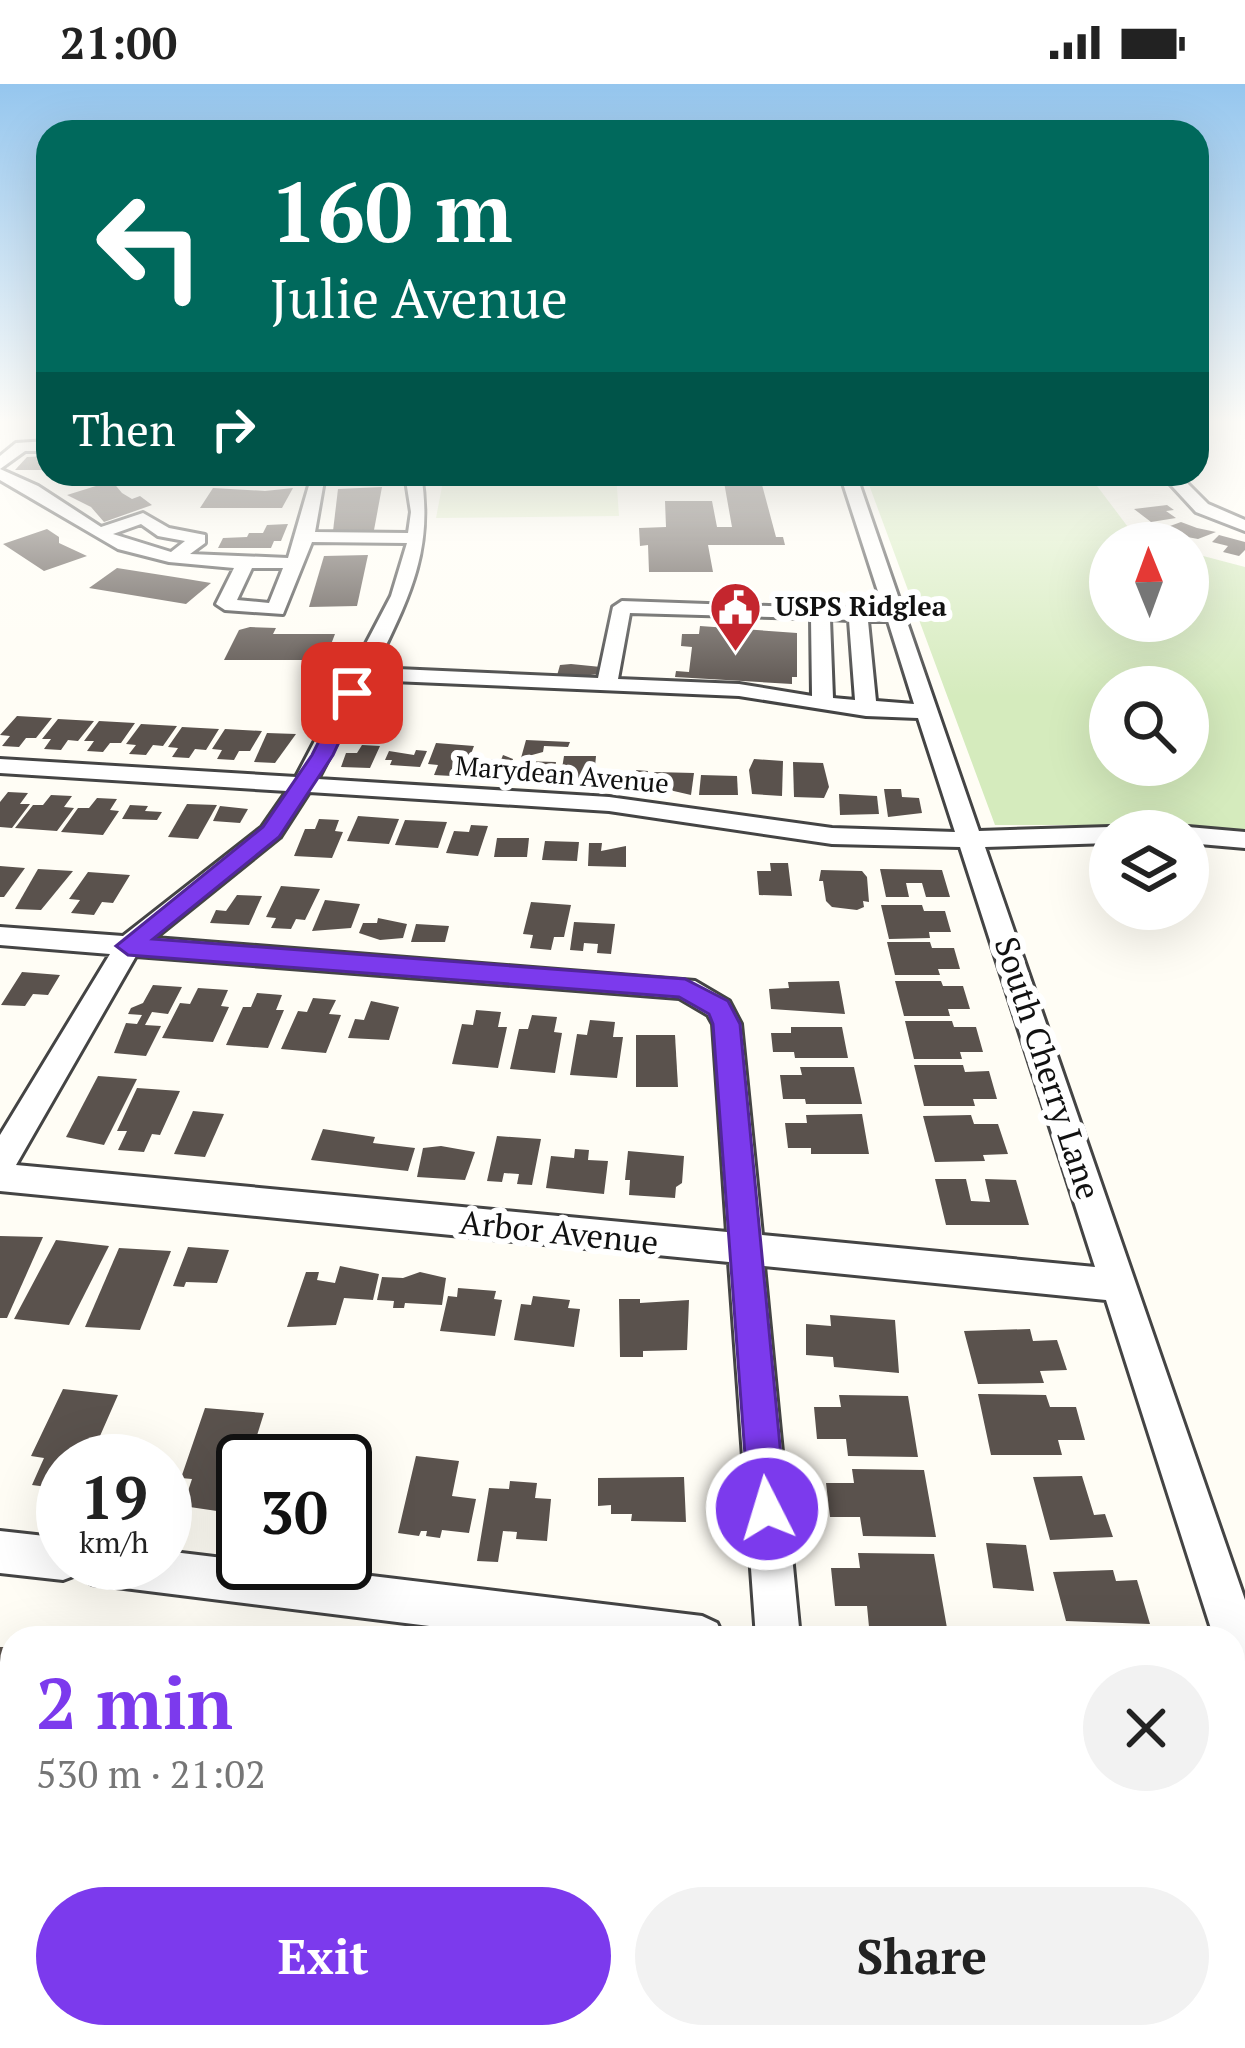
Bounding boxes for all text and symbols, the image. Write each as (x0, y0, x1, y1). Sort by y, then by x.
text: 21:00 (60, 12, 177, 72)
text: 160 m (270, 155, 513, 266)
icon: left (72, 168, 228, 324)
text: Julie Avenue (270, 262, 568, 333)
icon: right (200, 396, 266, 462)
text: Then (72, 399, 176, 459)
north arrow (1089, 522, 1209, 642)
map controls (1089, 522, 1209, 930)
public building icon: USPS Ridglea (708, 579, 764, 653)
place label: USPS Ridglea (775, 588, 947, 624)
pin (301, 642, 403, 744)
icon: arrive (319, 660, 385, 726)
button: search (1089, 666, 1209, 786)
street label: Marydean Avenue (454, 747, 670, 801)
button: layers (1089, 810, 1209, 930)
street label: South Cherry Lane (986, 931, 1111, 1204)
street label: Arbor Avenue (458, 1200, 661, 1263)
speed limit sign: 30 (216, 1434, 372, 1590)
position arrow (704, 1446, 830, 1572)
text: 19 (80, 1457, 148, 1536)
text: km/h (79, 1522, 149, 1562)
text: 2 min (36, 1654, 233, 1750)
button: close (1083, 1665, 1209, 1791)
text: 530 m · 21:02 (36, 1747, 266, 1799)
button: Exit (36, 1887, 611, 2025)
button: Share (635, 1887, 1209, 2025)

